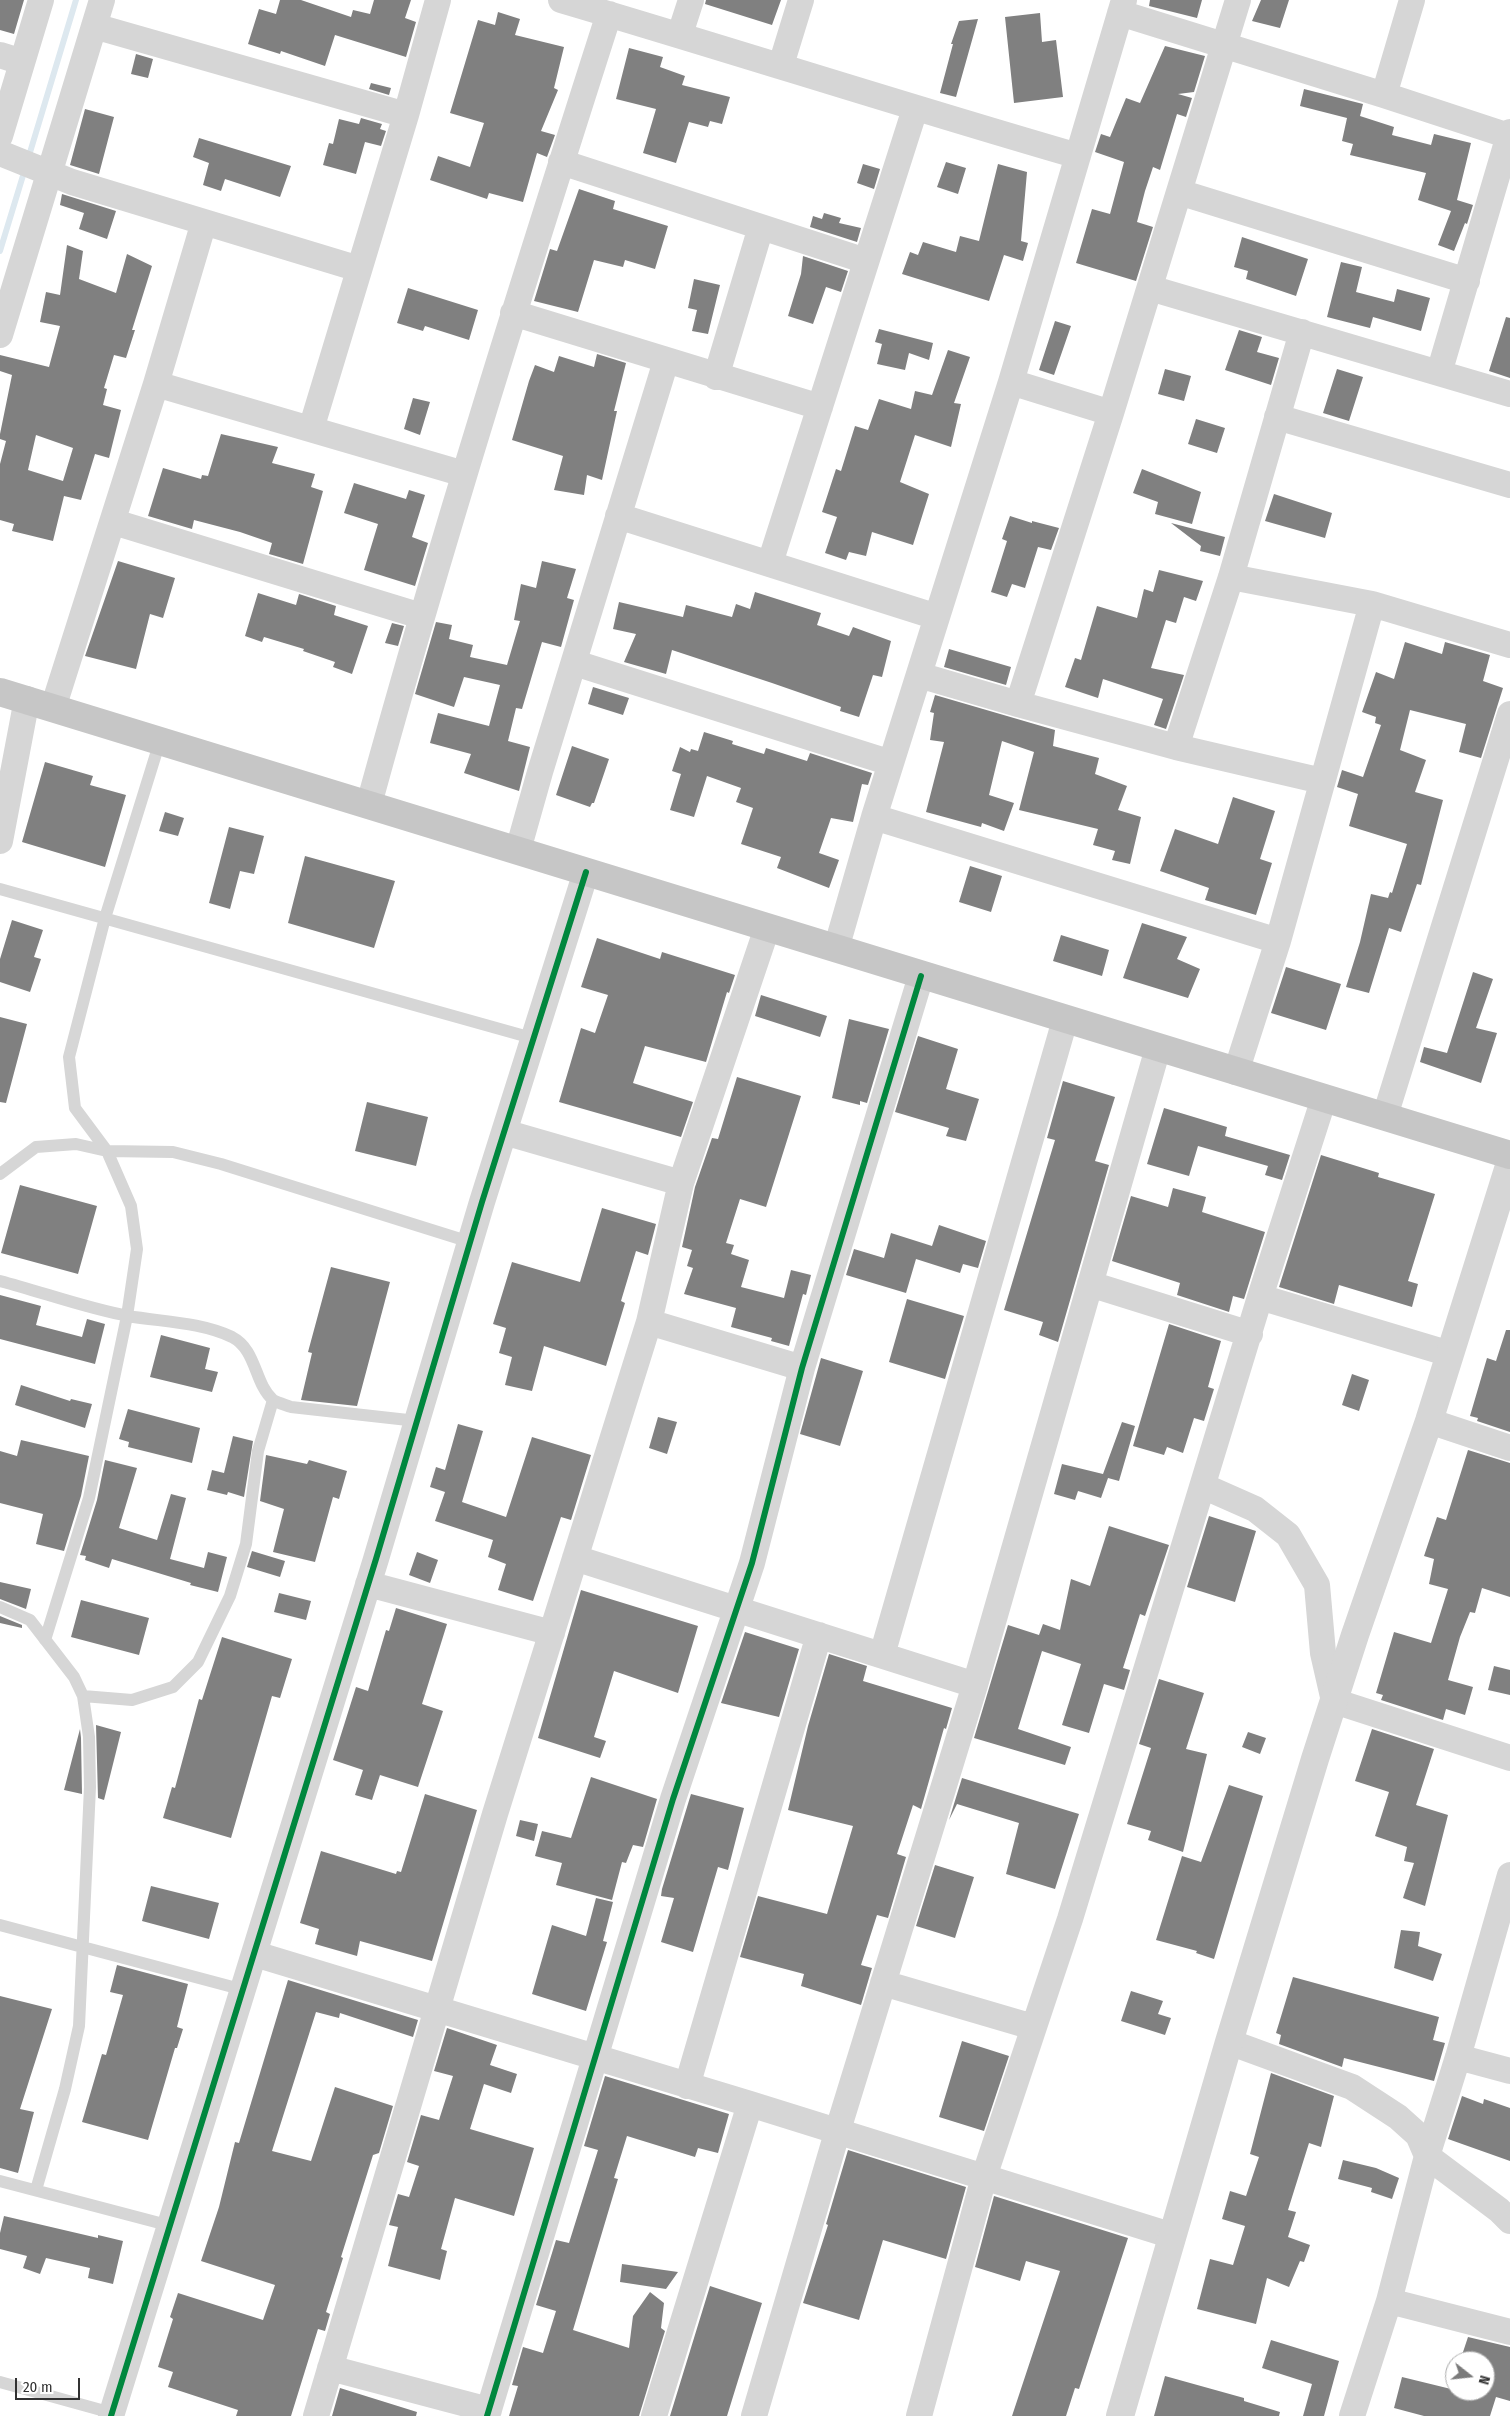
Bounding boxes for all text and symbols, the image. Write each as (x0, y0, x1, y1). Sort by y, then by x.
north arrow (1445, 2351, 1495, 2401)
scale bar (18, 2368, 82, 2400)
text: N (1475, 2374, 1493, 2386)
text: 20 m (23, 2378, 53, 2396)

